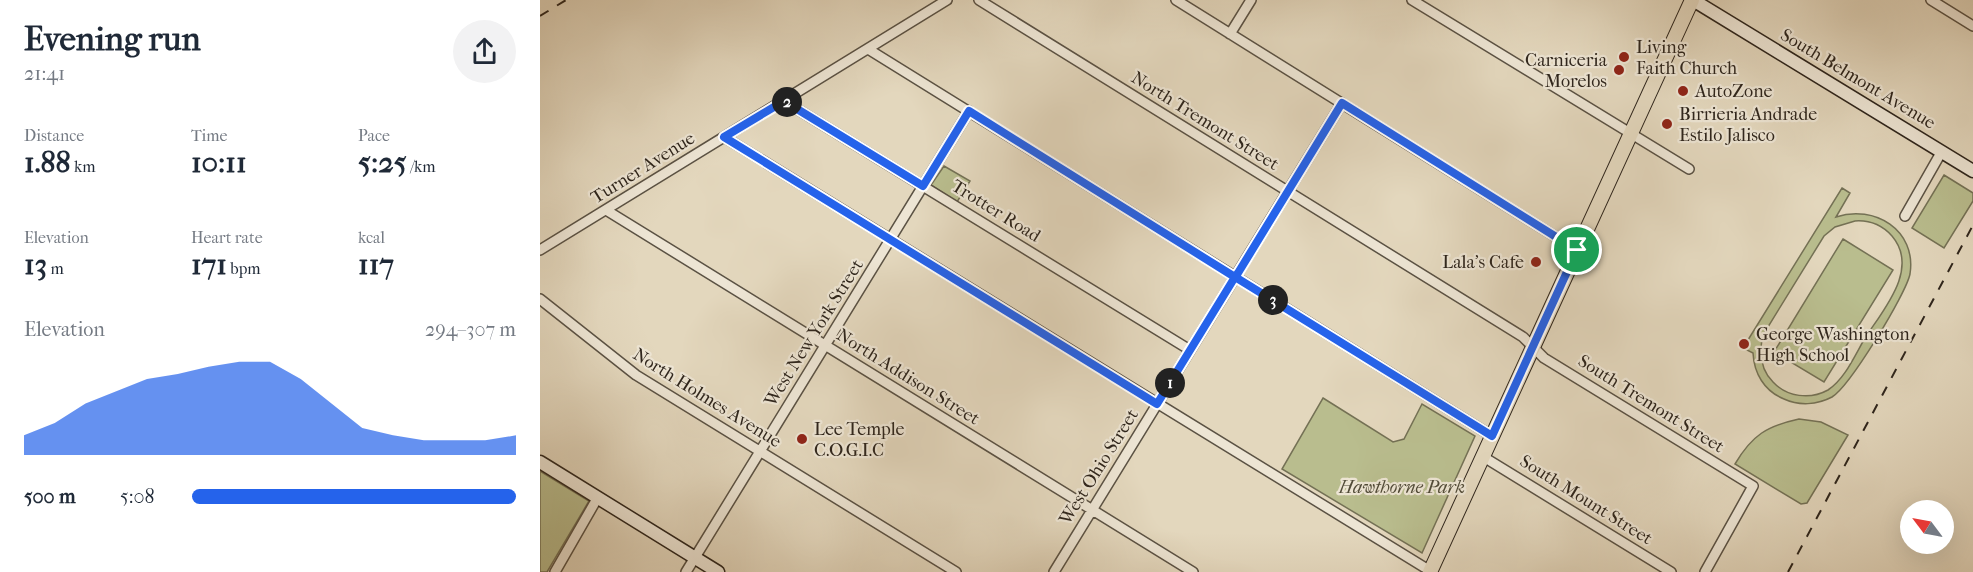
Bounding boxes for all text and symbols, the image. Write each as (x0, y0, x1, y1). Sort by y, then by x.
text: Evening run (24, 20, 201, 59)
button: share (453, 20, 516, 83)
street label: South Belmont Avenue (1777, 24, 1939, 134)
place label: Living Faith Church (1636, 37, 1737, 79)
place label: Carniceria Morelos (1525, 50, 1608, 92)
marker: Living Faith Church (1617, 50, 1631, 64)
text: 21:41 (24, 62, 65, 85)
marker: Carniceria Morelos (1612, 63, 1626, 77)
street label: North Tremont Street (1127, 67, 1283, 175)
place label: AutoZone (1694, 81, 1772, 102)
marker: AutoZone (1676, 84, 1690, 98)
pin: 2 (772, 87, 802, 117)
text: 2 (783, 92, 791, 111)
place label: Birrieria Andrade Estilo Jalisco (1679, 104, 1817, 146)
marker: Birrieria Andrade Estilo Jalisco (1660, 117, 1674, 131)
text: Distance (24, 126, 84, 145)
text: Time (191, 126, 227, 145)
text: Pace (358, 126, 390, 145)
street label: Turner Avenue (587, 128, 699, 208)
text: 1.88 (24, 145, 71, 180)
text: 10:11 (191, 145, 247, 180)
text: 5:25 (358, 145, 407, 180)
text: km (71, 157, 96, 176)
text: /km (407, 157, 436, 176)
street label: Trotter Road (948, 175, 1044, 247)
pin (1551, 224, 1602, 275)
text: Elevation (24, 228, 89, 247)
text: Heart rate (191, 228, 263, 247)
text: kcal (358, 228, 385, 247)
icon: arrive (1560, 233, 1593, 266)
text: 13 (24, 247, 47, 282)
text: 171 (191, 247, 227, 282)
text: 117 (358, 247, 394, 282)
place label: Lala's Cafe (1442, 252, 1524, 273)
street label: West New York Street (760, 255, 868, 411)
marker: Lala's Cafe (1529, 255, 1543, 269)
text: m (47, 259, 64, 278)
text: bpm (227, 259, 261, 278)
pin: 3 (1258, 285, 1288, 315)
text: 3 (1270, 290, 1276, 309)
text: Elevation (24, 318, 105, 341)
text: 294–307 m (425, 318, 516, 341)
place label: George Washington High School (1756, 324, 1910, 366)
street label: North Addison Street (833, 325, 984, 430)
marker: George Washington High School (1737, 337, 1751, 351)
street label: North Holmes Avenue (629, 344, 785, 452)
street label: South Tremont Street (1574, 351, 1728, 458)
pin: 1 (1155, 368, 1185, 398)
text: 1 (1167, 373, 1173, 392)
street label: West Ohio Street (1054, 405, 1143, 530)
place label: Lee Temple C.O.G.I.C (814, 419, 905, 461)
marker: Lee Temple C.O.G.I.C (795, 432, 809, 446)
street label: South Mount Street (1516, 451, 1657, 550)
park label: Hawthorne Park (1338, 477, 1465, 498)
text: 500 m (24, 485, 76, 508)
text: 5:08 (120, 485, 155, 508)
north arrow (1900, 500, 1954, 554)
map controls (1900, 500, 1954, 554)

